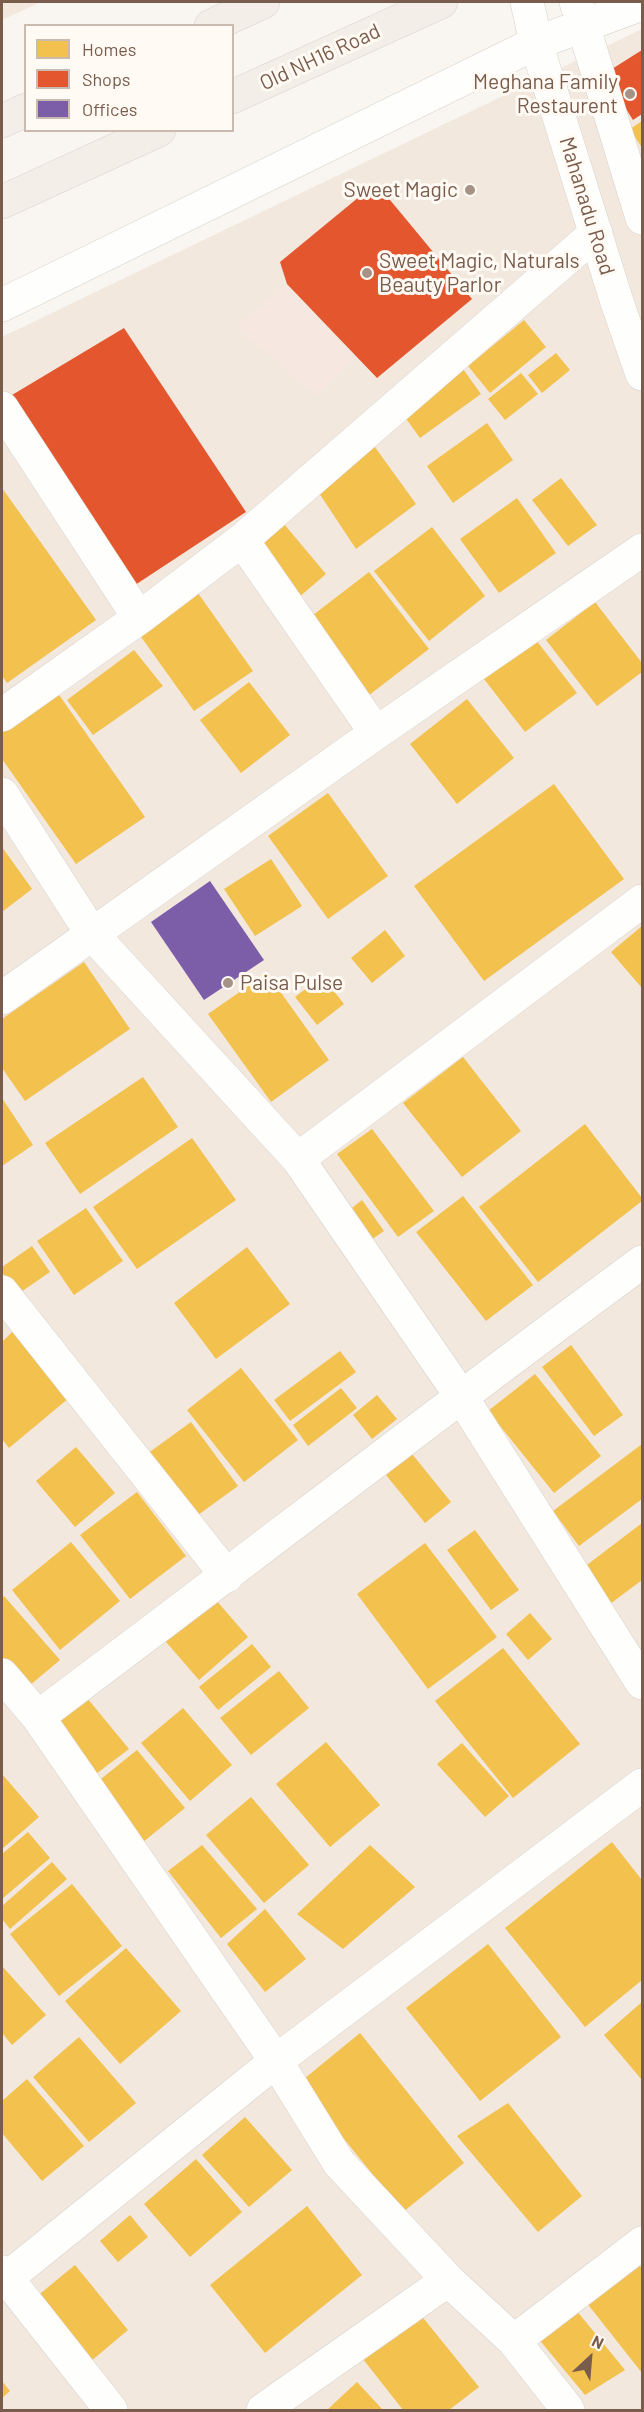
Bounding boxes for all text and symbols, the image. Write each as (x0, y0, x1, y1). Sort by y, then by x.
street label: Old NH16 Road (256, 18, 384, 96)
legend (24, 24, 234, 132)
text: Homes (82, 38, 136, 60)
text: Shops (82, 68, 131, 90)
place label: Meghana Family Restaurent (473, 69, 618, 119)
marker: Meghana Family Restaurent (623, 87, 637, 101)
text: Offices (82, 98, 138, 120)
street label: Mahanadu Road (554, 134, 620, 278)
place label: Sweet Magic (344, 177, 458, 203)
marker: Sweet Magic (463, 183, 477, 197)
place label: Sweet Magic, Naturals Beauty Parlor (379, 248, 580, 298)
marker: Sweet Magic, Naturals Beauty Parlor (360, 266, 374, 280)
place label: Paisa Pulse (240, 970, 343, 996)
marker: Paisa Pulse (221, 976, 235, 990)
north arrow (560, 2328, 620, 2388)
text: N (589, 2330, 607, 2352)

